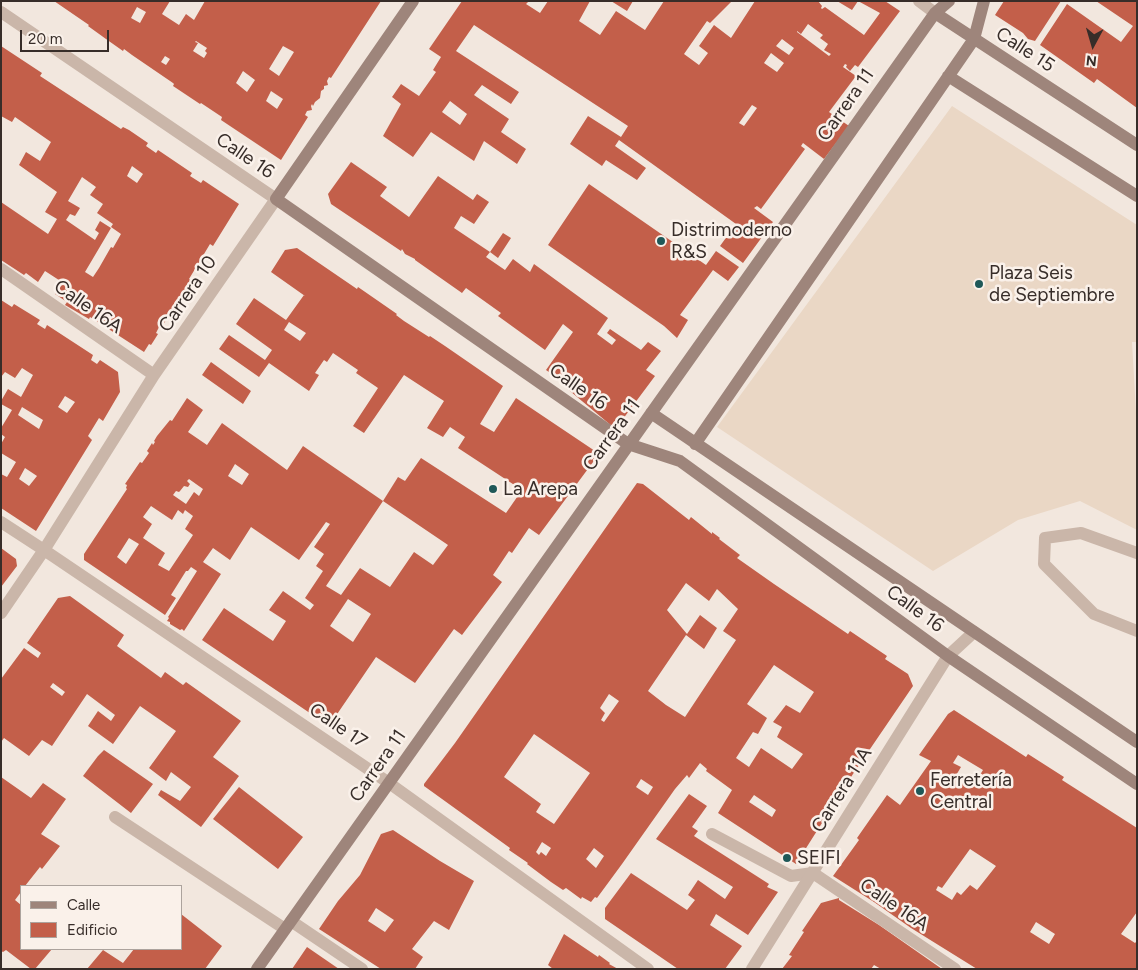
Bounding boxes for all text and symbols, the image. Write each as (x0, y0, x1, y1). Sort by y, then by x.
scale bar (22, 20, 111, 52)
north arrow (1068, 20, 1118, 70)
street label: Calle 15 (991, 23, 1059, 77)
text: 20 m (28, 30, 62, 48)
text: N (1085, 51, 1098, 69)
street label: Carrera 11 (813, 64, 879, 146)
street label: Calle 16 (212, 128, 278, 184)
place label: Distrimoderno R&S (671, 219, 792, 263)
marker: Distrimoderno R&S (655, 235, 667, 247)
street label: Carrera 10 (154, 251, 222, 337)
place label: Plaza Seis de Septiembre (989, 262, 1115, 306)
street label: Calle 16A (49, 275, 127, 339)
marker: Plaza Seis de Septiembre (973, 278, 985, 290)
street label: Calle 16 (545, 359, 611, 415)
street label: Carrera 11 (578, 395, 646, 475)
place label: La Arepa (503, 478, 578, 500)
marker: La Arepa (487, 483, 499, 495)
street label: Calle 16 (882, 581, 948, 637)
street label: Calle 17 (305, 698, 371, 754)
street label: Carrera 11 (345, 725, 411, 807)
street label: Carrera 11A (807, 743, 877, 837)
place label: Ferretería Central (930, 769, 1012, 813)
marker: Ferretería Central (914, 785, 926, 797)
place label: SEIFI (797, 847, 841, 869)
marker: SEIFI (781, 852, 793, 864)
street label: Calle 16A (855, 874, 933, 936)
legend (20, 885, 182, 950)
text: Calle (67, 896, 100, 914)
text: Edificio (67, 921, 117, 939)

